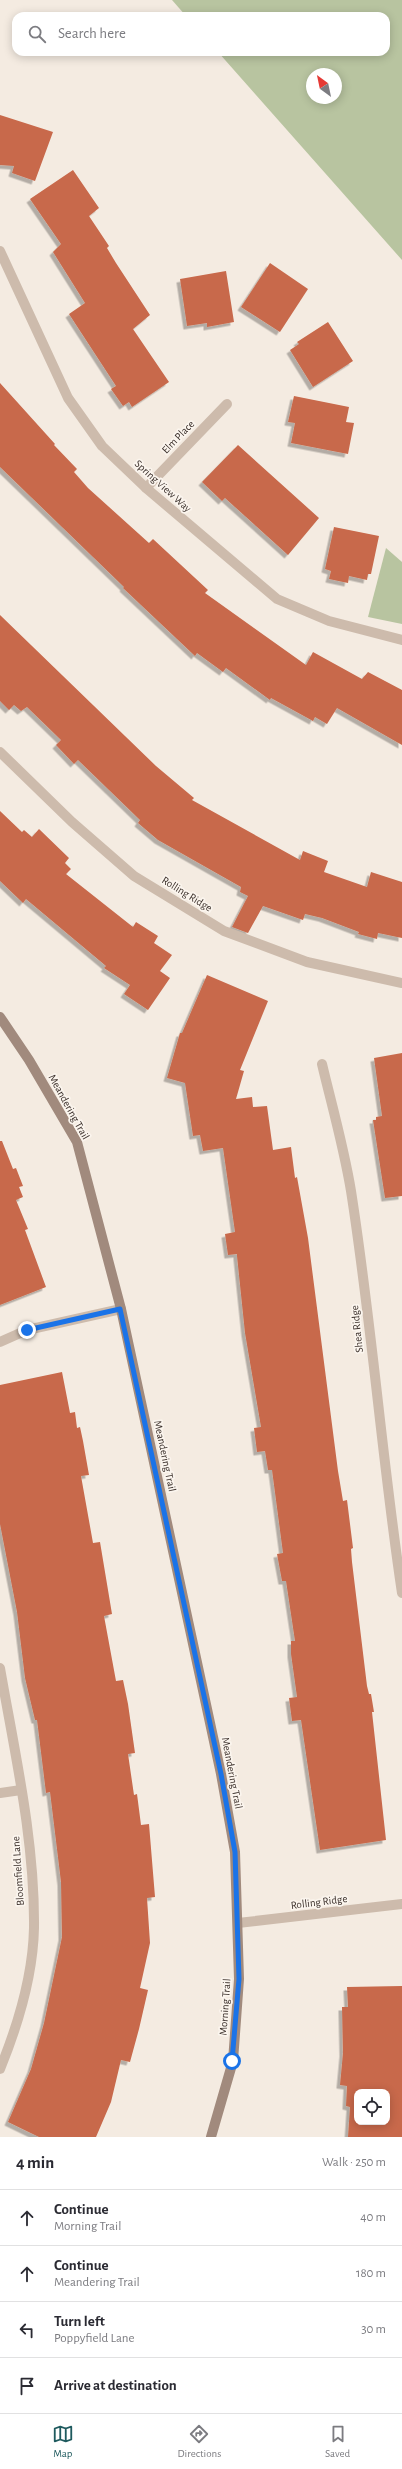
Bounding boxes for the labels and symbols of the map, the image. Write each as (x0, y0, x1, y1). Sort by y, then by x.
north arrow (306, 68, 342, 104)
street label: Elm Place (160, 418, 196, 456)
street label: Spring View Way (133, 458, 194, 514)
street label: Rolling Ridge (160, 874, 214, 914)
street label: Meandering Trail (47, 1073, 91, 1141)
street label: Shea Ridge (349, 1305, 365, 1353)
route end (18, 1321, 36, 1339)
street label: Meandering Trail (152, 1419, 178, 1493)
street label: Meandering Trail (220, 1736, 244, 1810)
street label: Bloomfield Lane (10, 1836, 26, 1906)
street label: Rolling Ridge (290, 1893, 348, 1911)
street label: Morning Trail (218, 1978, 232, 2036)
route start (223, 2052, 241, 2070)

